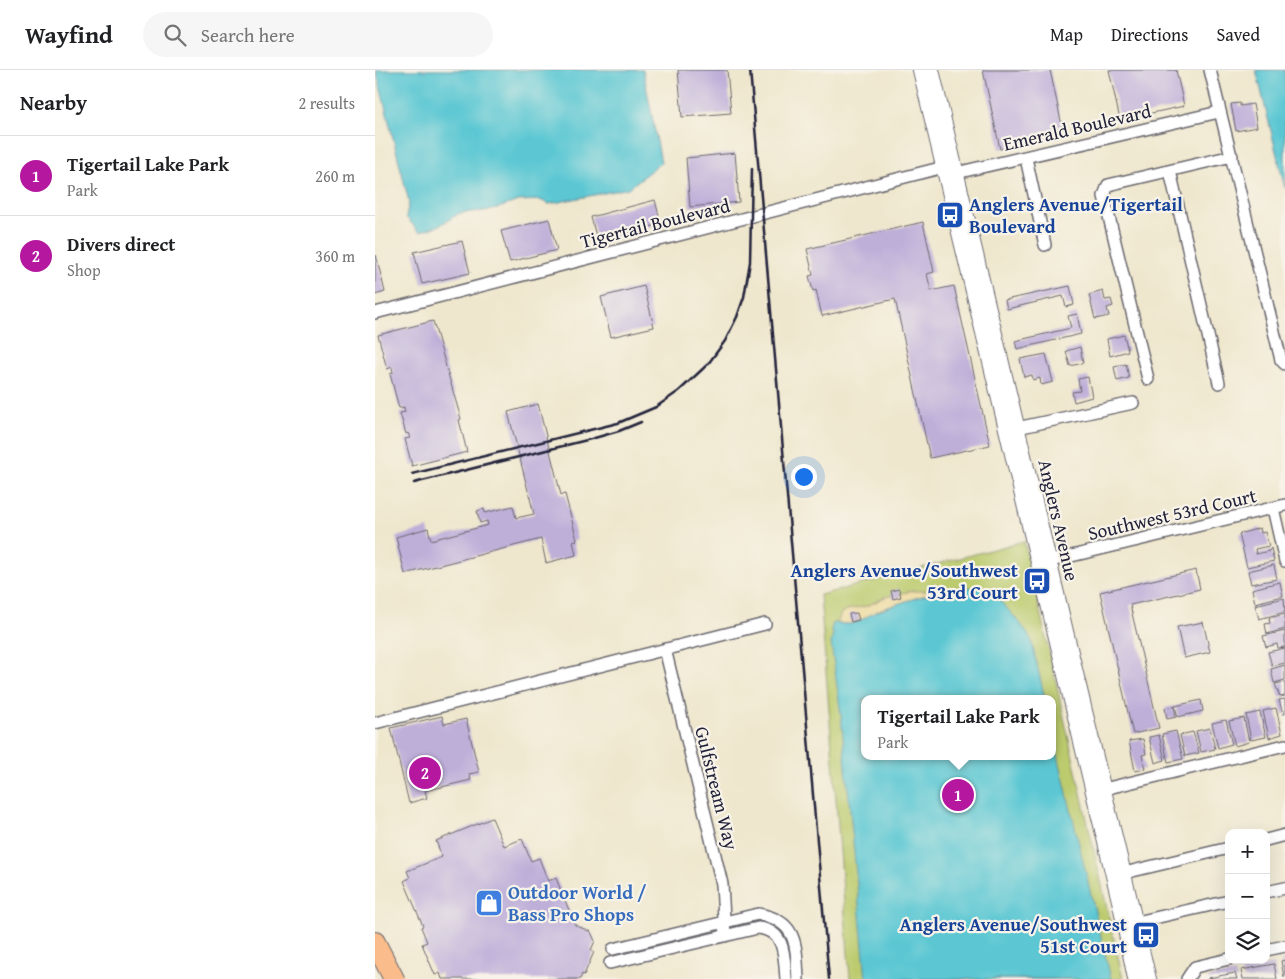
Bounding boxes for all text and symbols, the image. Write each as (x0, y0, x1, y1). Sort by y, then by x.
search box (143, 12, 493, 57)
text: Wayfind (25, 17, 113, 52)
icon: search (161, 21, 189, 49)
text: Search here (201, 21, 295, 49)
text: Map (1050, 21, 1083, 48)
text: Directions (1111, 21, 1188, 48)
text: Saved (1216, 21, 1260, 48)
text: Nearby (20, 87, 87, 118)
text: 2 results (298, 91, 355, 115)
street label: Emerald Boulevard (1000, 96, 1155, 158)
text: Tigertail Lake Park (67, 150, 229, 178)
text: 1 (32, 164, 40, 188)
text: 260 m (315, 164, 355, 188)
text: Park (67, 178, 98, 202)
place label: Anglers Avenue/Tigertail Boulevard (969, 190, 1183, 240)
street label: Tigertail Boulevard (577, 191, 734, 255)
bus stop icon: Anglers Avenue/Tigertail Boulevard (935, 200, 965, 230)
text: Divers direct (67, 230, 176, 258)
text: 2 (32, 244, 40, 268)
text: 360 m (315, 244, 355, 268)
text: Shop (67, 258, 101, 282)
street label: Anglers Avenue (1031, 457, 1087, 584)
your location (791, 464, 817, 490)
street label: Southwest 53rd Court (1085, 481, 1259, 547)
place label: Anglers Avenue/Southwest 53rd Court (791, 556, 1019, 606)
bus stop icon: Anglers Avenue/Southwest 53rd Court (1022, 566, 1052, 596)
popup (861, 695, 1056, 760)
text: Tigertail Lake Park (878, 702, 1039, 730)
street label: Gulfstream Way (688, 723, 746, 853)
text: Park (878, 730, 908, 754)
pin: 2 (409, 754, 441, 792)
pin: 1 (942, 776, 974, 814)
map controls (1225, 829, 1270, 964)
button: + (1225, 829, 1270, 874)
button: − (1225, 874, 1270, 919)
place label: Outdoor World / Bass Pro Shops (508, 878, 646, 928)
shop icon: Outdoor World / Bass Pro Shops (474, 888, 504, 918)
place label: Anglers Avenue/Southwest 51st Court (900, 910, 1128, 960)
button: layers (1225, 919, 1270, 964)
bus stop icon: Anglers Avenue/Southwest 51st Court (1131, 920, 1161, 950)

